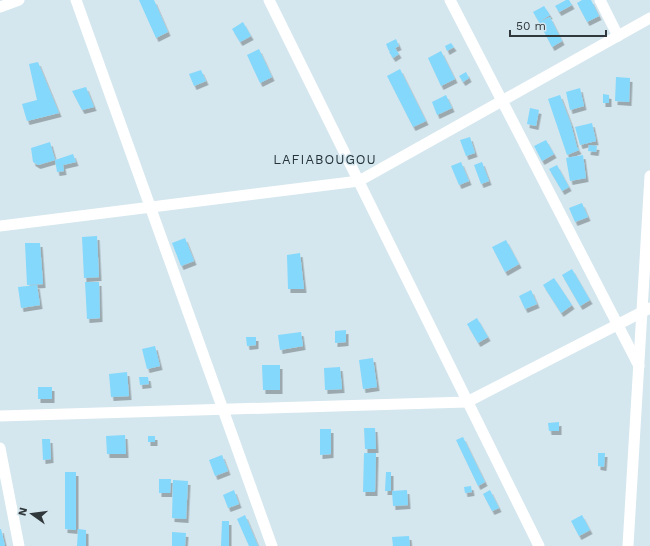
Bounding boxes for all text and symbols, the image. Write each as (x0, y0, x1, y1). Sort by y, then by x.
scale bar (510, 12, 606, 38)
text: 50 m (516, 19, 546, 33)
district label: LAFIABOUGOU (273, 152, 377, 167)
north arrow (12, 494, 52, 534)
text: N (15, 506, 30, 517)

